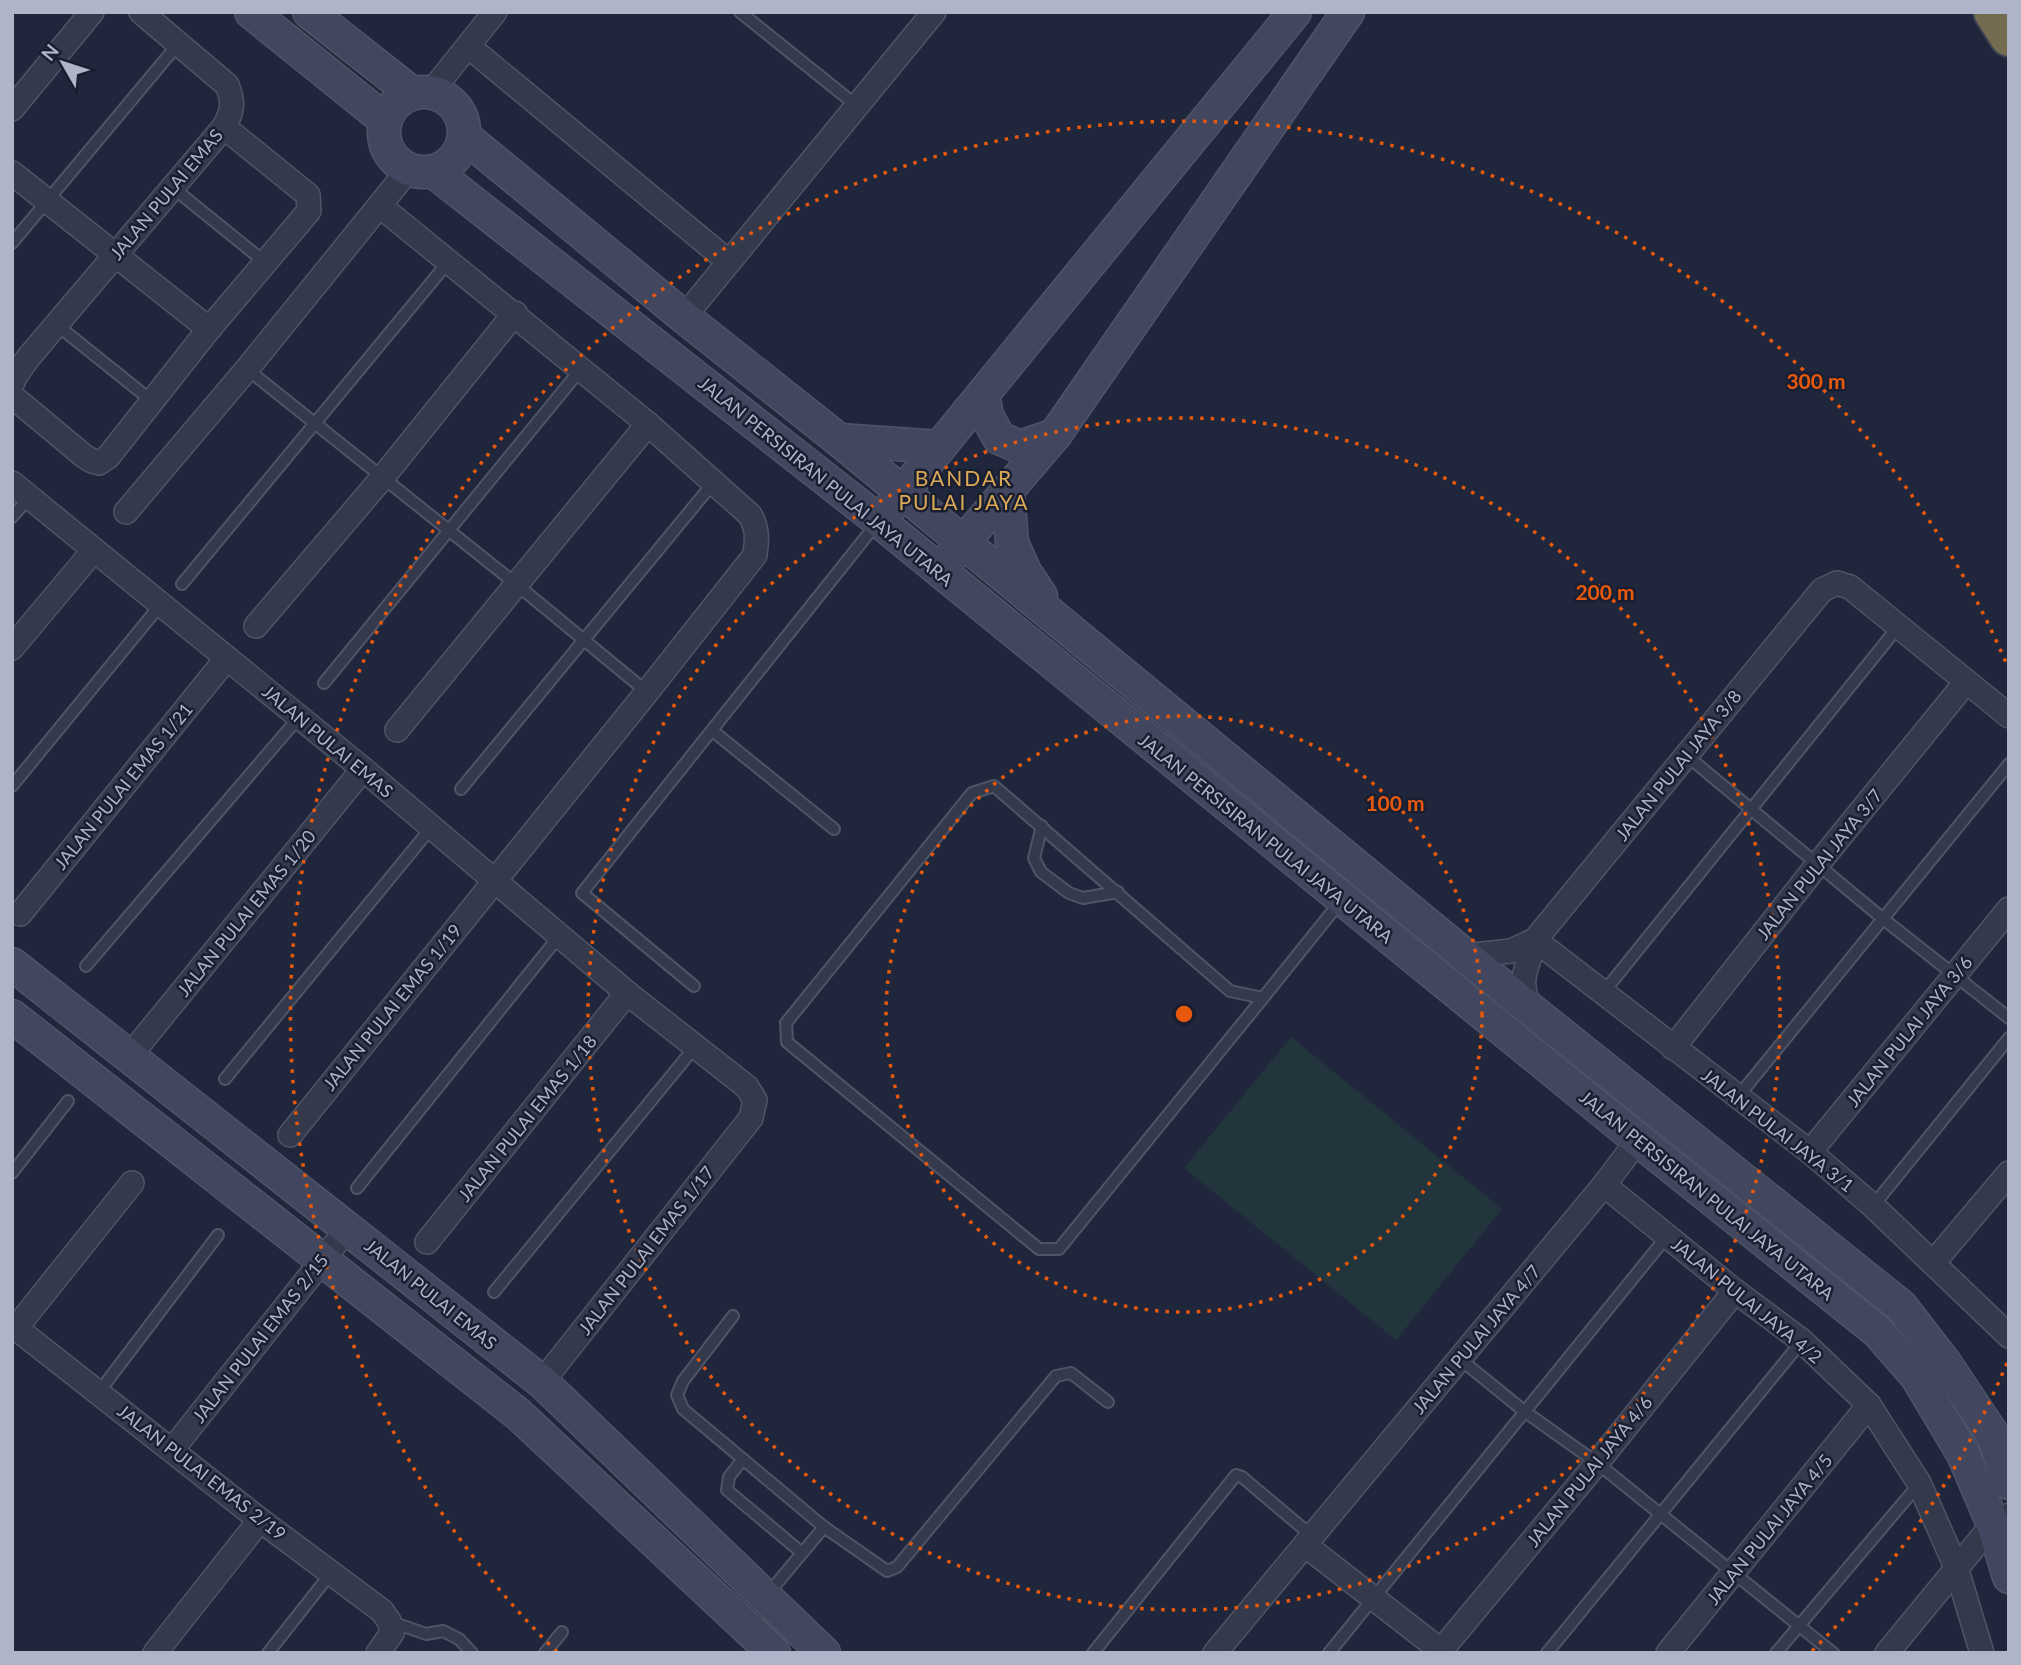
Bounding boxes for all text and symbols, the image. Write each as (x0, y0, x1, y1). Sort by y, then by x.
north arrow (28, 28, 98, 98)
text: N (36, 39, 63, 65)
street label: JALAN PULAI EMAS (105, 124, 227, 264)
text: 300 m (1786, 368, 1846, 393)
street label: JALAN PERSISIRAN PULAI JAYA UTARA (694, 372, 958, 591)
district label: BANDAR PULAI JAYA (899, 465, 1029, 514)
text: 200 m (1575, 579, 1635, 604)
street label: JALAN PULAI EMAS (258, 680, 398, 802)
street label: JALAN PULAI JAYA 3/8 (1610, 685, 1746, 845)
street label: JALAN PULAI EMAS 1/21 (49, 698, 197, 874)
street label: JALAN PERSISIRAN PULAI JAYA UTARA (1134, 729, 1398, 948)
street label: JALAN PULAI JAYA 3/7 (1751, 784, 1887, 944)
text: 100 m (1365, 790, 1425, 815)
street label: JALAN PULAI EMAS 1/20 (172, 825, 320, 1001)
street label: JALAN PULAI EMAS 1/19 (318, 919, 466, 1095)
street label: JALAN PULAI JAYA 3/6 (1841, 951, 1977, 1111)
centre of rings (1172, 1002, 1196, 1026)
street label: JALAN PULAI EMAS 1/18 (453, 1030, 601, 1206)
street label: JALAN PULAI JAYA 3/1 (1697, 1064, 1859, 1196)
street label: JALAN PERSISIRAN PULAI JAYA UTARA (1575, 1086, 1839, 1305)
street label: JALAN PULAI EMAS 1/17 (573, 1161, 719, 1339)
street label: JALAN PULAI JAYA 4/2 (1667, 1232, 1827, 1368)
street label: JALAN PULAI EMAS (361, 1234, 501, 1354)
street label: JALAN PULAI EMAS 2/15 (187, 1249, 333, 1427)
street label: JALAN PULAI JAYA 4/7 (1407, 1260, 1545, 1418)
street label: JALAN PULAI JAYA 4/6 (1521, 1391, 1657, 1551)
street label: JALAN PULAI EMAS 2/19 (113, 1399, 291, 1545)
street label: JALAN PULAI JAYA 4/5 (1701, 1449, 1837, 1609)

